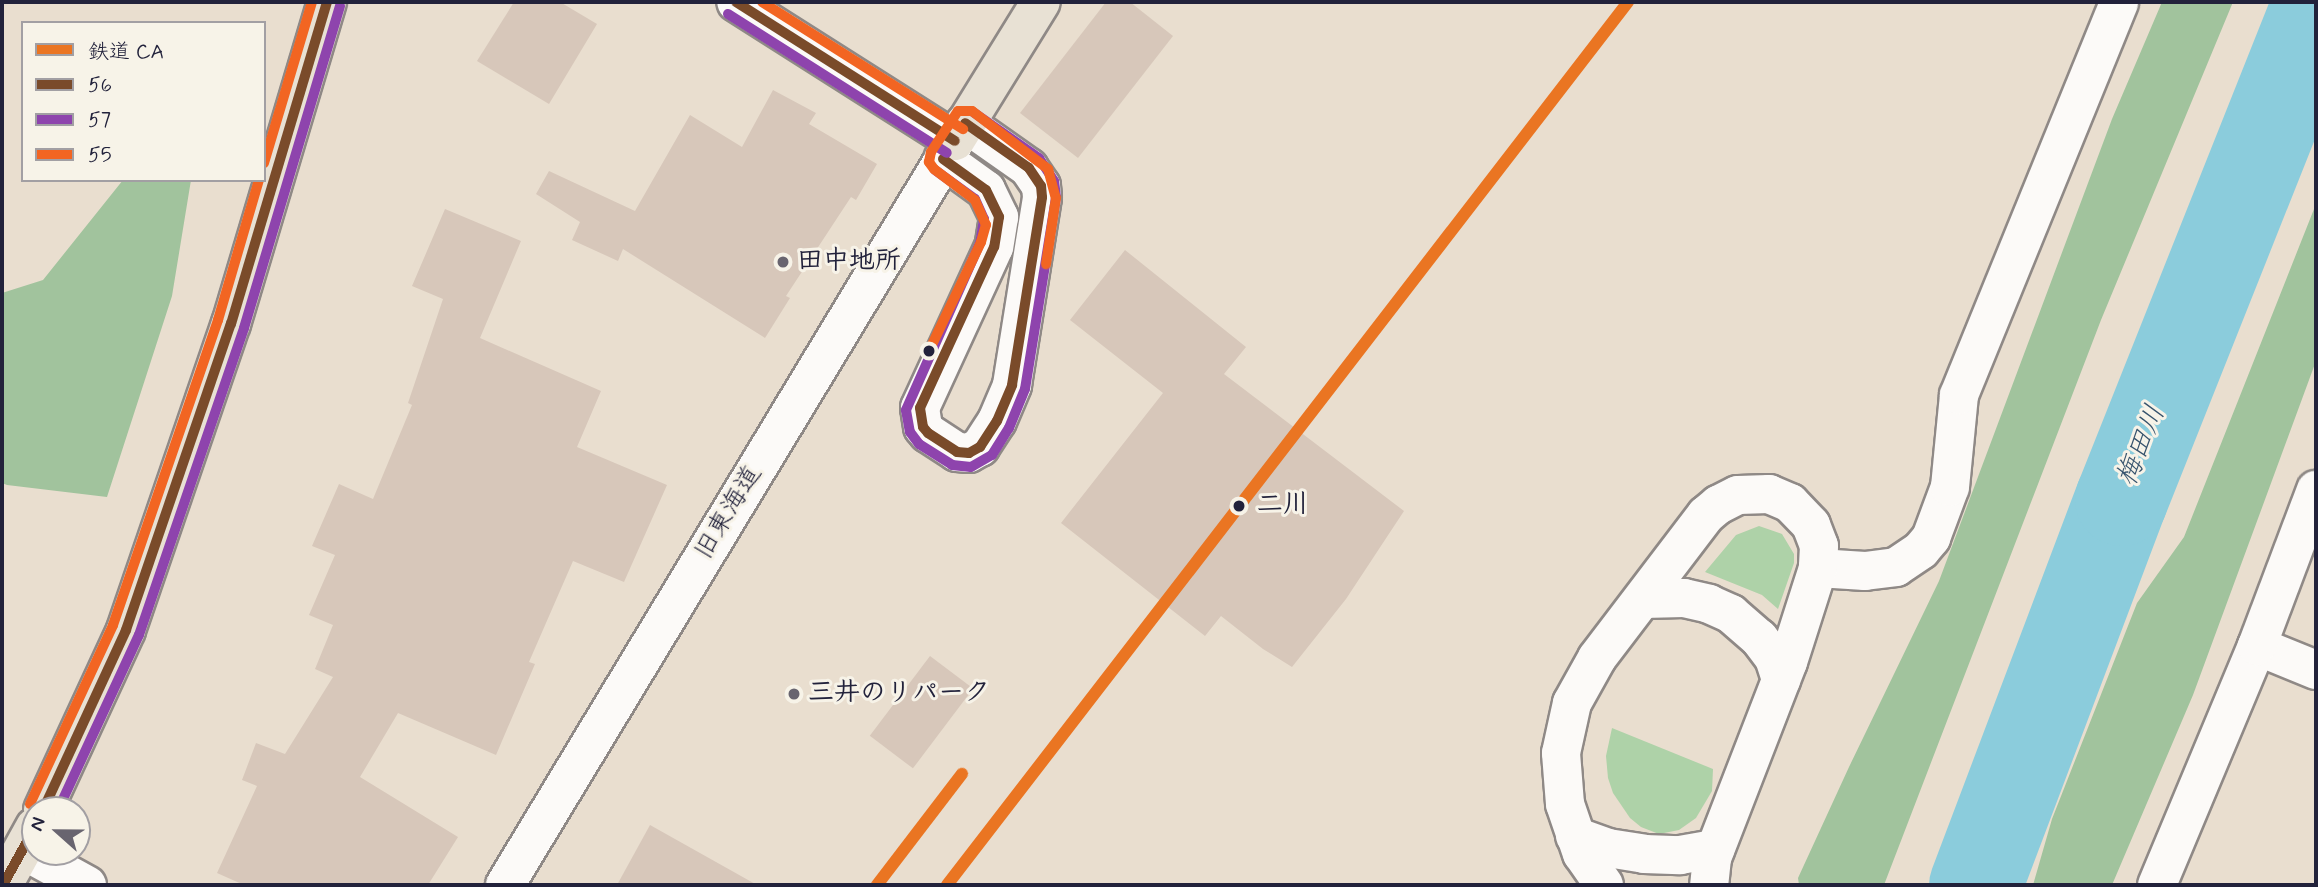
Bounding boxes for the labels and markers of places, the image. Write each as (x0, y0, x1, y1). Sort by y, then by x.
place label: 田中地所 (797, 246, 901, 278)
marker: 田中地所 (775, 254, 791, 270)
unlabelled marker (922, 344, 936, 358)
place label: 二川 (1257, 490, 1309, 522)
marker: 二川 (1227, 494, 1251, 518)
place label: 三井のリパーク (808, 678, 990, 710)
marker: 三井のリパーク (786, 686, 802, 702)

